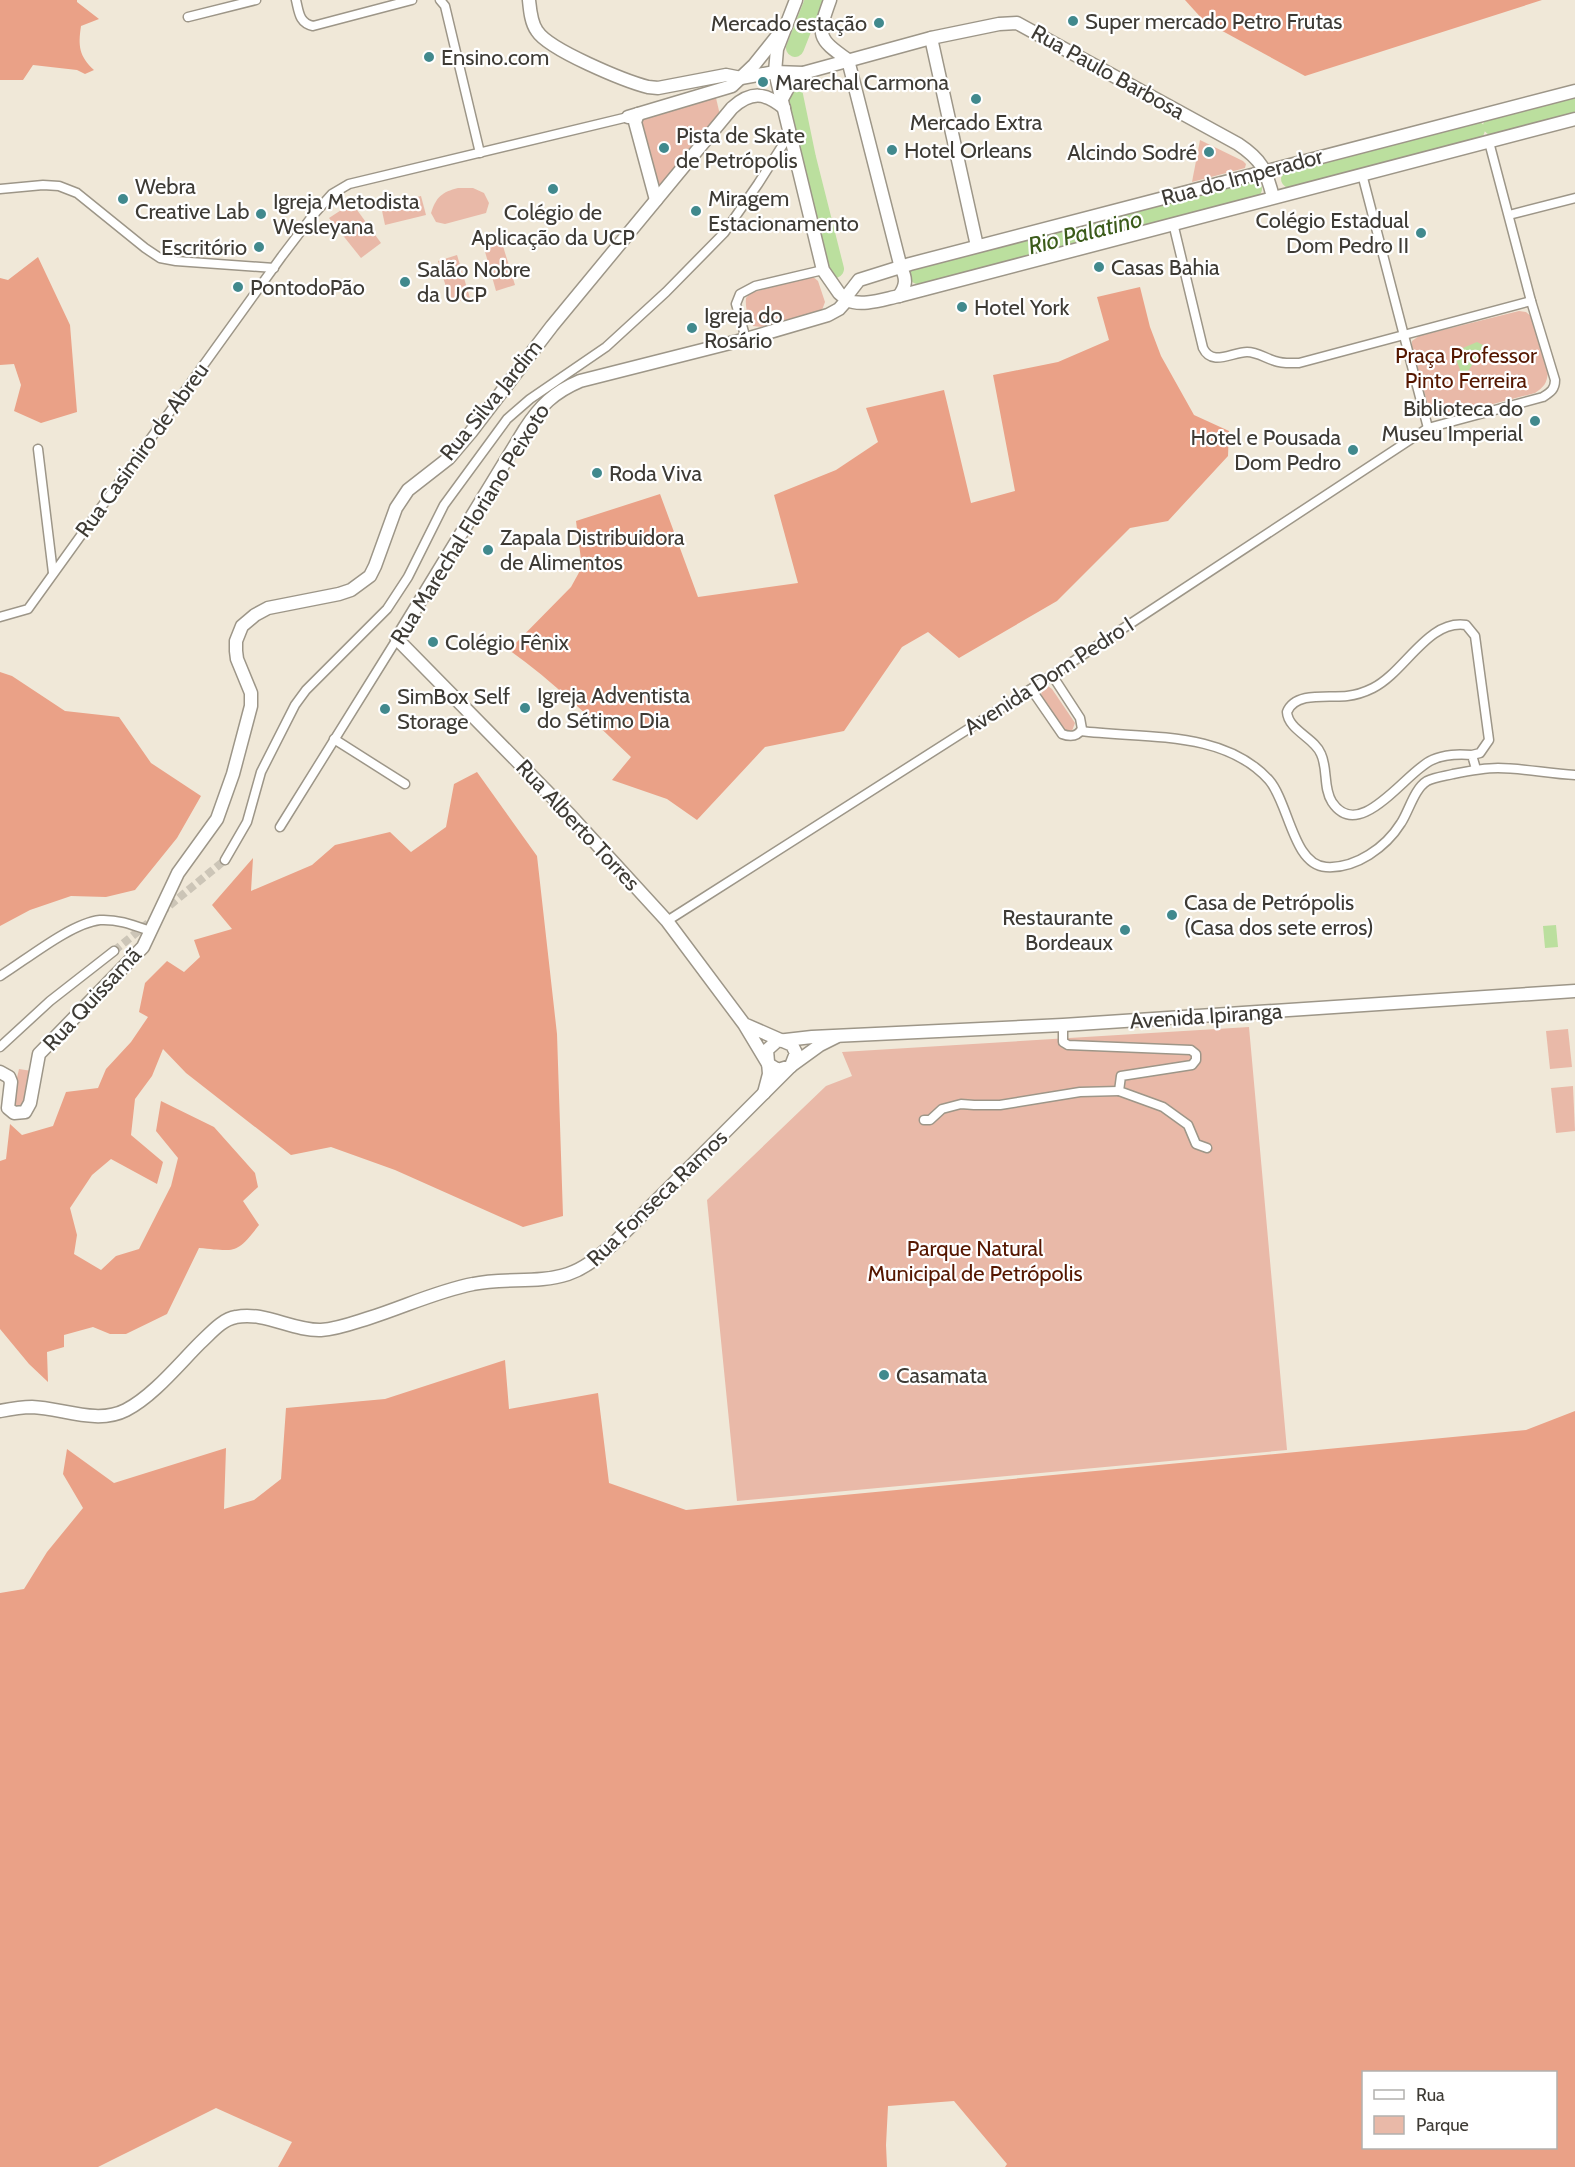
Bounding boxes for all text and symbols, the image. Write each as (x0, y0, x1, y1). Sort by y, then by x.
place label: Super mercado Petro Frutas (1085, 8, 1342, 35)
place label: Mercado estação (711, 10, 867, 37)
marker: Super mercado Petro Frutas (1066, 14, 1080, 28)
marker: Mercado estação (872, 16, 886, 30)
street label: Rua Paulo Barbosa (1027, 19, 1190, 126)
place label: Ensino.com (441, 44, 549, 71)
marker: Ensino.com (422, 50, 436, 64)
place label: Marechal Carmona (775, 69, 950, 96)
marker: Marechal Carmona (756, 75, 770, 89)
marker: Mercado Extra (969, 92, 983, 106)
place label: Mercado Extra (910, 109, 1043, 136)
place label: Pista de Skate de Petrópolis (676, 122, 805, 174)
place label: Hotel Orleans (904, 137, 1032, 164)
place label: Alcindo Sodré (1067, 139, 1197, 166)
marker: Pista de Skate de Petrópolis (657, 141, 671, 155)
street label: Rua do Imperador (1158, 142, 1326, 212)
marker: Hotel Orleans (885, 143, 899, 157)
marker: Alcindo Sodré (1202, 145, 1216, 159)
place label: Webra Creative Lab (135, 173, 249, 225)
marker: Colégio de Aplicação da UCP (546, 182, 560, 196)
place label: Miragem Estacionamento (708, 185, 859, 237)
place label: Igreja Metodista Wesleyana (273, 188, 420, 240)
marker: Webra Creative Lab (116, 192, 130, 206)
place label: Colégio de Aplicação da UCP (471, 199, 635, 251)
marker: Miragem Estacionamento (689, 204, 703, 218)
water label: Rio Palatino (1025, 204, 1145, 260)
marker: Igreja Metodista Wesleyana (254, 207, 268, 221)
place label: Colégio Estadual Dom Pedro II (1256, 207, 1410, 259)
marker: Colégio Estadual Dom Pedro II (1414, 226, 1428, 240)
place label: Escritório (161, 234, 247, 261)
marker: Escritório (252, 240, 266, 254)
place label: Casas Bahia (1111, 254, 1220, 281)
place label: Salão Nobre da UCP (417, 256, 531, 308)
marker: Casas Bahia (1092, 260, 1106, 274)
place label: PontodoPão (250, 274, 365, 301)
marker: Salão Nobre da UCP (398, 275, 412, 289)
marker: PontodoPão (231, 280, 245, 294)
place label: Hotel York (974, 294, 1070, 321)
marker: Hotel York (955, 300, 969, 314)
place label: Igreja do Rosário (704, 302, 783, 354)
marker: Igreja do Rosário (685, 321, 699, 335)
street label: Rua Silva Jardim (434, 334, 548, 466)
park label: Praça Professor Pinto Ferreira (1395, 342, 1537, 394)
street label: Rua Casimiro de Abreu (70, 357, 214, 543)
place label: Biblioteca do Museu Imperial (1381, 395, 1524, 447)
street label: Rua Marechal Floriano Peixoto (385, 399, 555, 649)
marker: Biblioteca do Museu Imperial (1528, 414, 1542, 428)
place label: Hotel e Pousada Dom Pedro (1191, 424, 1341, 476)
marker: Hotel e Pousada Dom Pedro (1346, 443, 1360, 457)
place label: Roda Viva (609, 460, 702, 487)
marker: Roda Viva (590, 466, 604, 480)
place label: Zapala Distribuidora de Alimentos (500, 524, 685, 576)
marker: Zapala Distribuidora de Alimentos (481, 543, 495, 557)
street label: Avenida Dom Pedro I (959, 611, 1139, 741)
place label: Colégio Fênix (445, 629, 570, 656)
marker: Colégio Fênix (426, 635, 440, 649)
place label: Igreja Adventista do Sétimo Dia (537, 682, 690, 734)
place label: SimBox Self Storage (397, 683, 510, 735)
marker: Igreja Adventista do Sétimo Dia (518, 701, 532, 715)
marker: SimBox Self Storage (378, 702, 392, 716)
street label: Rua Alberto Torres (510, 754, 646, 896)
place label: Casa de Petrópolis (Casa dos sete erros) (1184, 889, 1374, 941)
place label: Restaurante Bordeaux (1002, 904, 1114, 956)
marker: Casa de Petrópolis (Casa dos sete erros) (1165, 908, 1179, 922)
marker: Restaurante Bordeaux (1118, 923, 1132, 937)
street label: Rua Quissamã (37, 941, 147, 1056)
street label: Avenida Ipiranga (1129, 997, 1284, 1035)
street label: Rua Fonseca Ramos (581, 1124, 733, 1272)
park label: Parque Natural Municipal de Petrópolis (867, 1235, 1083, 1287)
place label: Casamata (896, 1362, 988, 1389)
marker: Casamata (877, 1368, 891, 1382)
legend (1362, 2071, 1557, 2149)
text: Rua (1416, 2084, 1445, 2106)
text: Parque (1416, 2114, 1469, 2136)

